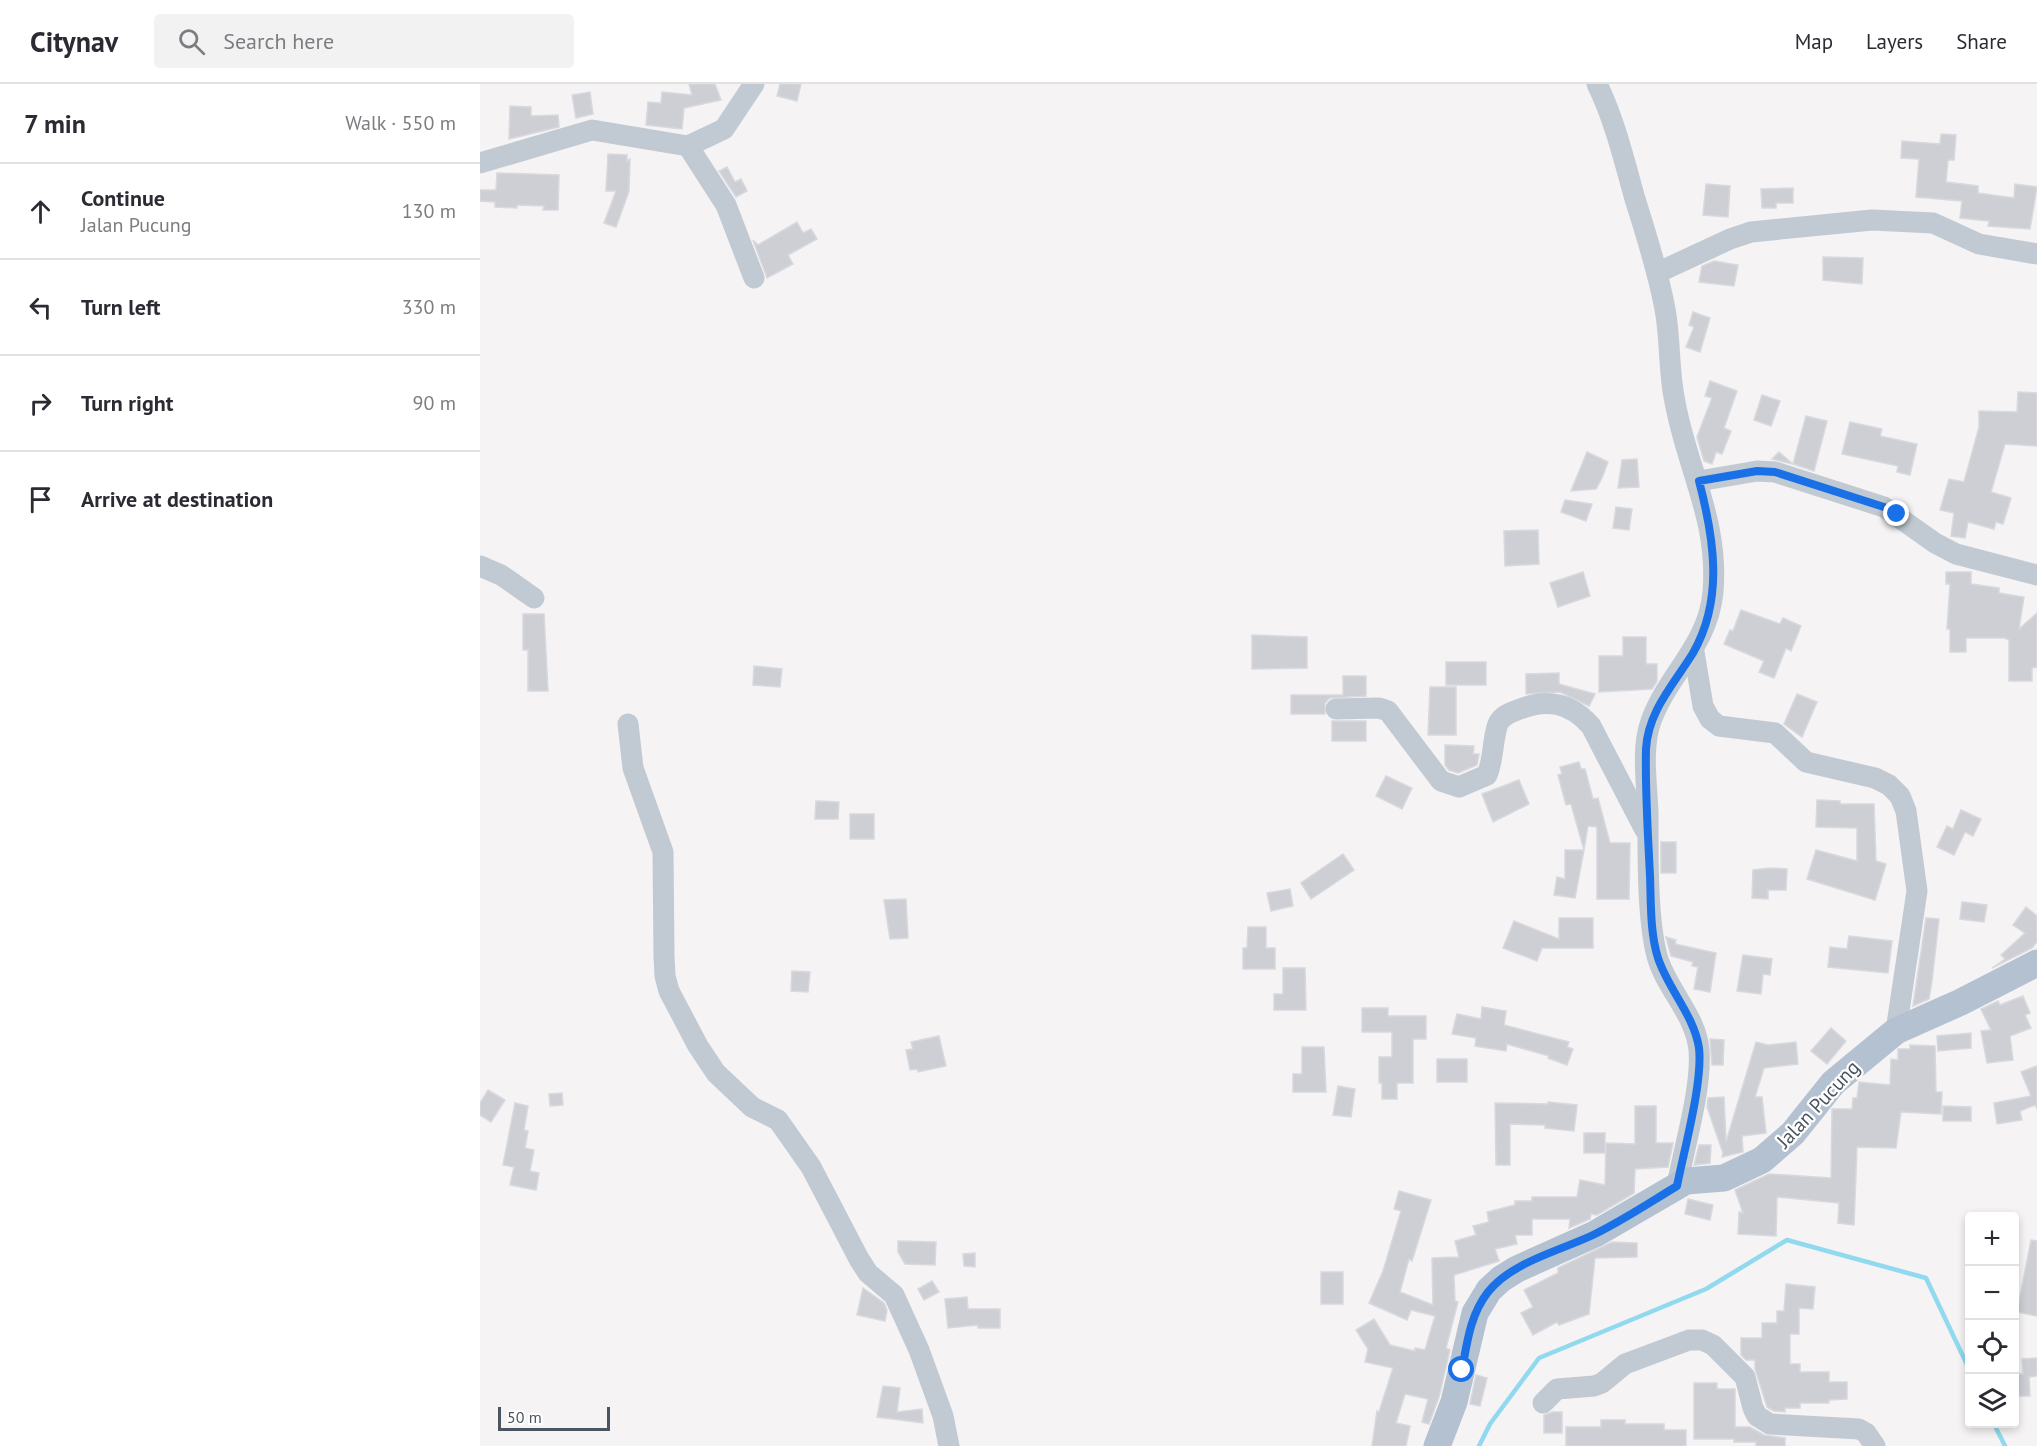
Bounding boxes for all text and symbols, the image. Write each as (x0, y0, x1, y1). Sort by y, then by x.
search box (154, 14, 574, 68)
text: Citynav (30, 23, 118, 60)
icon: search (175, 25, 208, 58)
text: Search here (223, 27, 334, 55)
text: Map (1795, 28, 1833, 55)
text: Layers (1866, 28, 1923, 55)
text: Share (1956, 28, 2007, 55)
text: 7 min (24, 107, 86, 140)
text: Walk · 550 m (345, 110, 456, 136)
text: Continue (81, 184, 165, 212)
icon: ahead (24, 195, 57, 228)
text: 130 m (402, 198, 456, 224)
text: Jalan Pucung (81, 212, 192, 238)
icon: left (24, 291, 57, 324)
text: Turn left (81, 293, 161, 321)
text: 330 m (402, 294, 456, 320)
icon: right (24, 387, 57, 420)
text: Turn right (81, 389, 173, 417)
text: 90 m (413, 390, 456, 416)
icon: arrive (24, 483, 57, 516)
text: Arrive at destination (81, 485, 273, 513)
route end (1883, 500, 1909, 526)
street label: Jalan Pucung (1770, 1055, 1865, 1154)
map controls (1965, 1212, 2019, 1428)
button: + (1965, 1212, 2019, 1266)
button: − (1965, 1266, 2019, 1320)
button: locate (1965, 1320, 2019, 1374)
route start (1448, 1356, 1474, 1382)
button: layers (1965, 1374, 2019, 1428)
scale bar (498, 1404, 610, 1432)
text: 50 m (507, 1407, 542, 1427)

